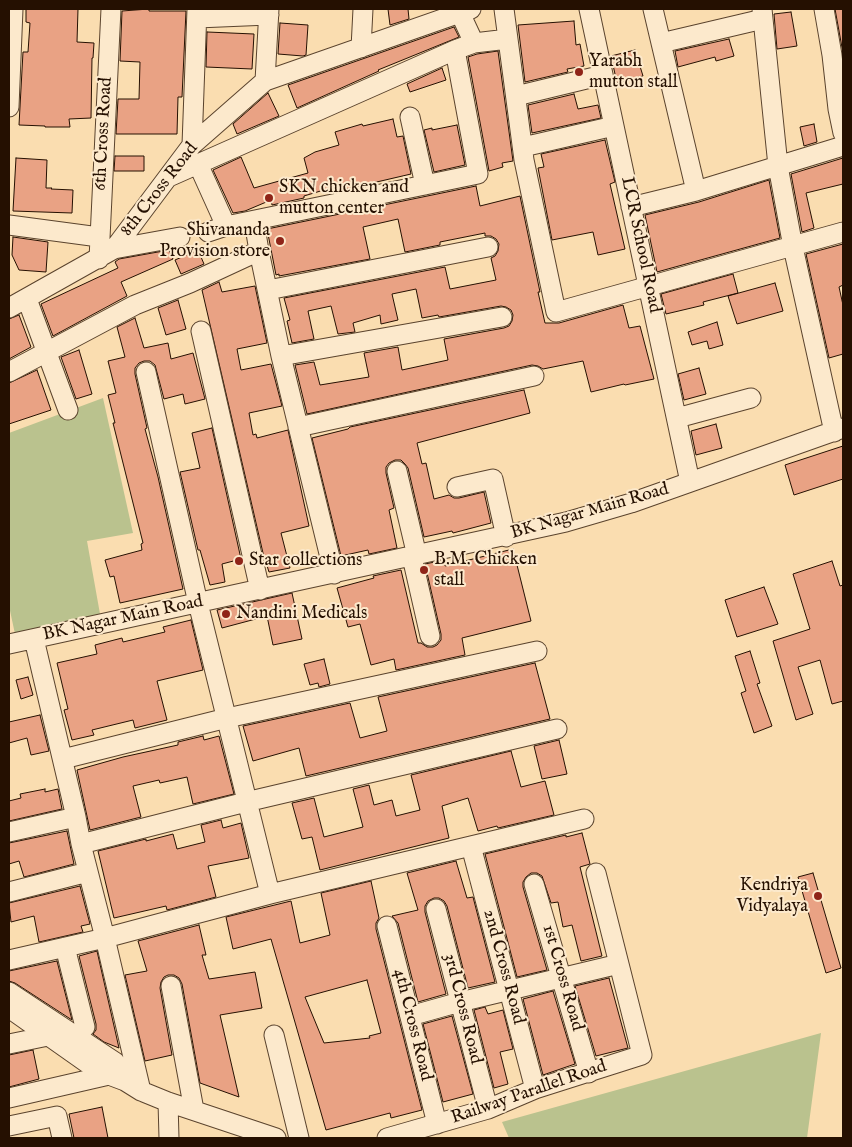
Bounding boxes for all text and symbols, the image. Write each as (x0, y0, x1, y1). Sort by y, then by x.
place label: Yarabh mutton stall (589, 51, 678, 94)
marker: Yarabh mutton stall (573, 66, 585, 78)
street label: 6th Cross Road (90, 77, 118, 191)
street label: 8th Cross Road (117, 139, 203, 241)
street label: LCR School Road (615, 175, 665, 315)
place label: SKN chicken and mutton center (279, 177, 409, 220)
marker: SKN chicken and mutton center (263, 192, 275, 204)
place label: Shivananda Provision store (159, 220, 270, 262)
marker: Shivananda Provision store (274, 235, 286, 247)
street label: BK Nagar Main Road (509, 479, 671, 545)
place label: B.M. Chicken stall (434, 549, 537, 592)
place label: Star collections (249, 550, 362, 572)
marker: Star collections (233, 555, 245, 567)
marker: B.M. Chicken stall (418, 564, 430, 576)
street label: BK Nagar Main Road (41, 591, 205, 647)
place label: Nandini Medicals (236, 603, 367, 625)
marker: Nandini Medicals (220, 608, 232, 620)
place label: Kendriya Vidyalaya (736, 875, 808, 918)
marker: Kendriya Vidyalaya (812, 890, 824, 902)
street label: 2nd Cross Road (477, 907, 529, 1027)
street label: 1st Cross Road (537, 922, 587, 1034)
street label: 3rd Cross Road (438, 951, 486, 1067)
street label: 4th Cross Road (388, 967, 436, 1083)
street label: Railway Parallel Road (448, 1056, 610, 1130)

